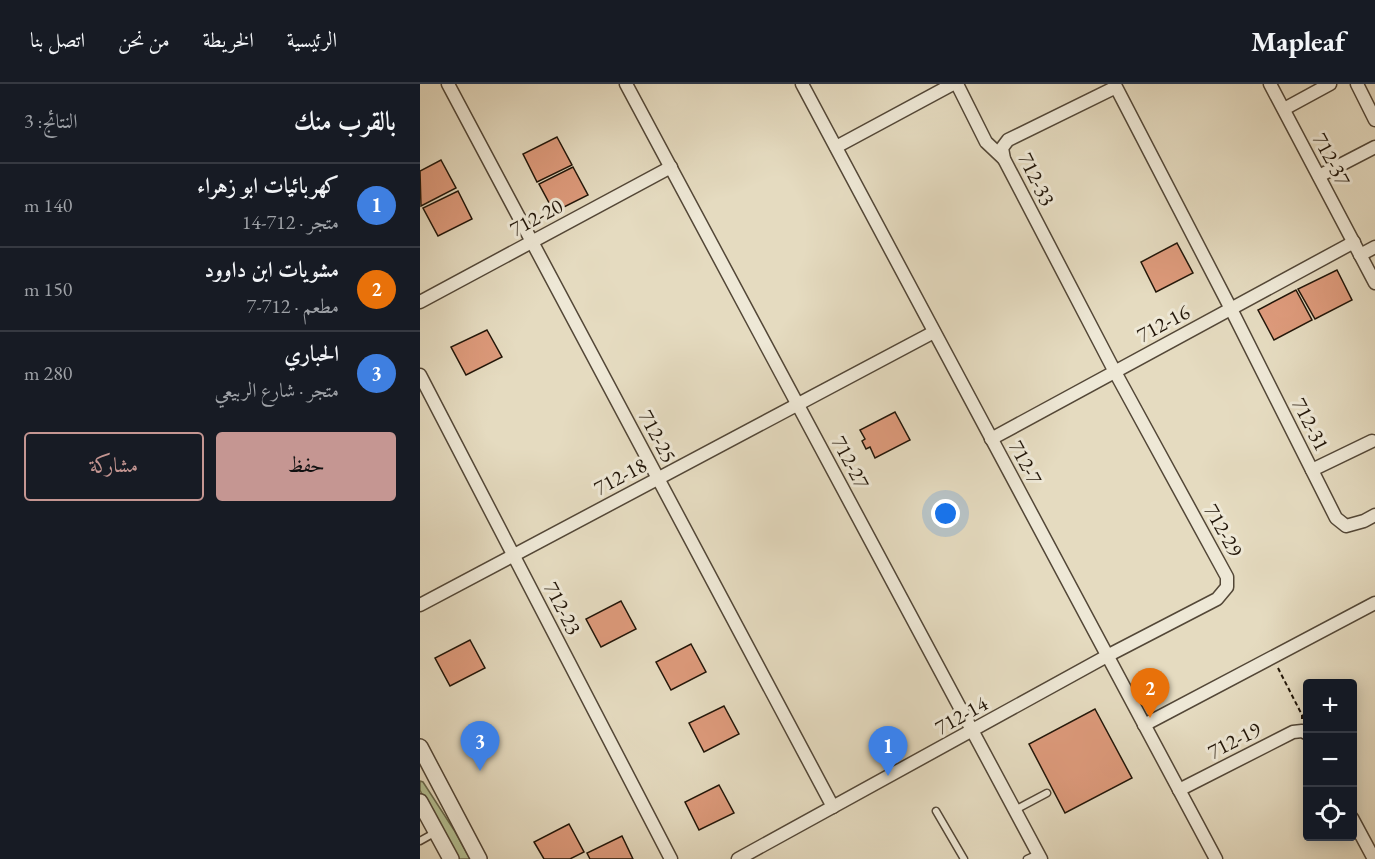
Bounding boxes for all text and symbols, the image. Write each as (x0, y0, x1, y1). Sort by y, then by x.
text: Mapleaf (1251, 23, 1345, 59)
text: اتصل بنا (30, 26, 85, 53)
text: من نحن (118, 26, 170, 53)
text: الخريطة (203, 26, 254, 53)
text: الرئيسية (287, 26, 337, 53)
text: بالقرب منك (294, 104, 396, 138)
text: النتائج: 3 (24, 108, 78, 134)
street label: 712-37 (1307, 128, 1358, 191)
street label: 712-33 (1013, 148, 1061, 210)
text: كهربائيات ابو زهراء (197, 171, 339, 200)
text: 140 m (24, 192, 72, 218)
text: 1 (371, 192, 382, 218)
street label: 712-20 (505, 192, 567, 242)
text: متجر · 712-14 (242, 209, 339, 235)
text: مشويات ابن داوود (204, 255, 339, 284)
text: 150 m (24, 276, 72, 302)
text: 2 (371, 276, 382, 302)
text: مطعم · 712-7 (247, 293, 339, 319)
street label: 712-16 (1132, 298, 1194, 348)
text: الحباري (284, 339, 339, 368)
text: 280 m (24, 360, 72, 386)
text: 3 (371, 360, 382, 386)
text: متجر · شارع الربيعي (214, 377, 339, 403)
street label: 712-31 (1286, 393, 1336, 455)
street label: 712-25 (633, 405, 683, 467)
street label: 712-27 (826, 431, 877, 494)
button: مشاركة (24, 432, 204, 501)
button: حفظ (216, 432, 396, 501)
street label: 712-7 (1003, 435, 1049, 489)
street label: 712-18 (589, 451, 651, 501)
your location (931, 499, 960, 528)
street label: 712-29 (1199, 499, 1249, 561)
street label: 712-23 (538, 577, 588, 639)
pin: 2 (1130, 668, 1170, 718)
map controls (1303, 679, 1357, 841)
button: + (1303, 679, 1357, 733)
street label: 712-14 (930, 689, 993, 740)
street label: 712-19 (1203, 715, 1265, 765)
pin: 3 (460, 722, 500, 771)
pin: 1 (868, 726, 908, 776)
button: − (1303, 733, 1357, 787)
button: locate (1303, 787, 1357, 841)

